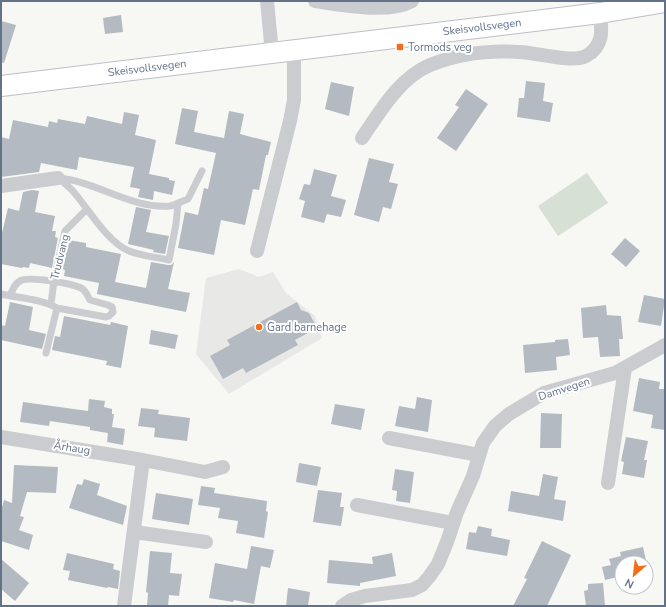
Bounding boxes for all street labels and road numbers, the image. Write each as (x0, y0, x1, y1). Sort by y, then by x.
street label: Skeisvollsvegen (442, 15, 522, 39)
street label: Skeisvollsvegen (107, 56, 187, 80)
street label: Trudvang (47, 233, 73, 281)
street label: Damvegen (536, 374, 592, 404)
street label: Århaug (53, 437, 91, 458)

